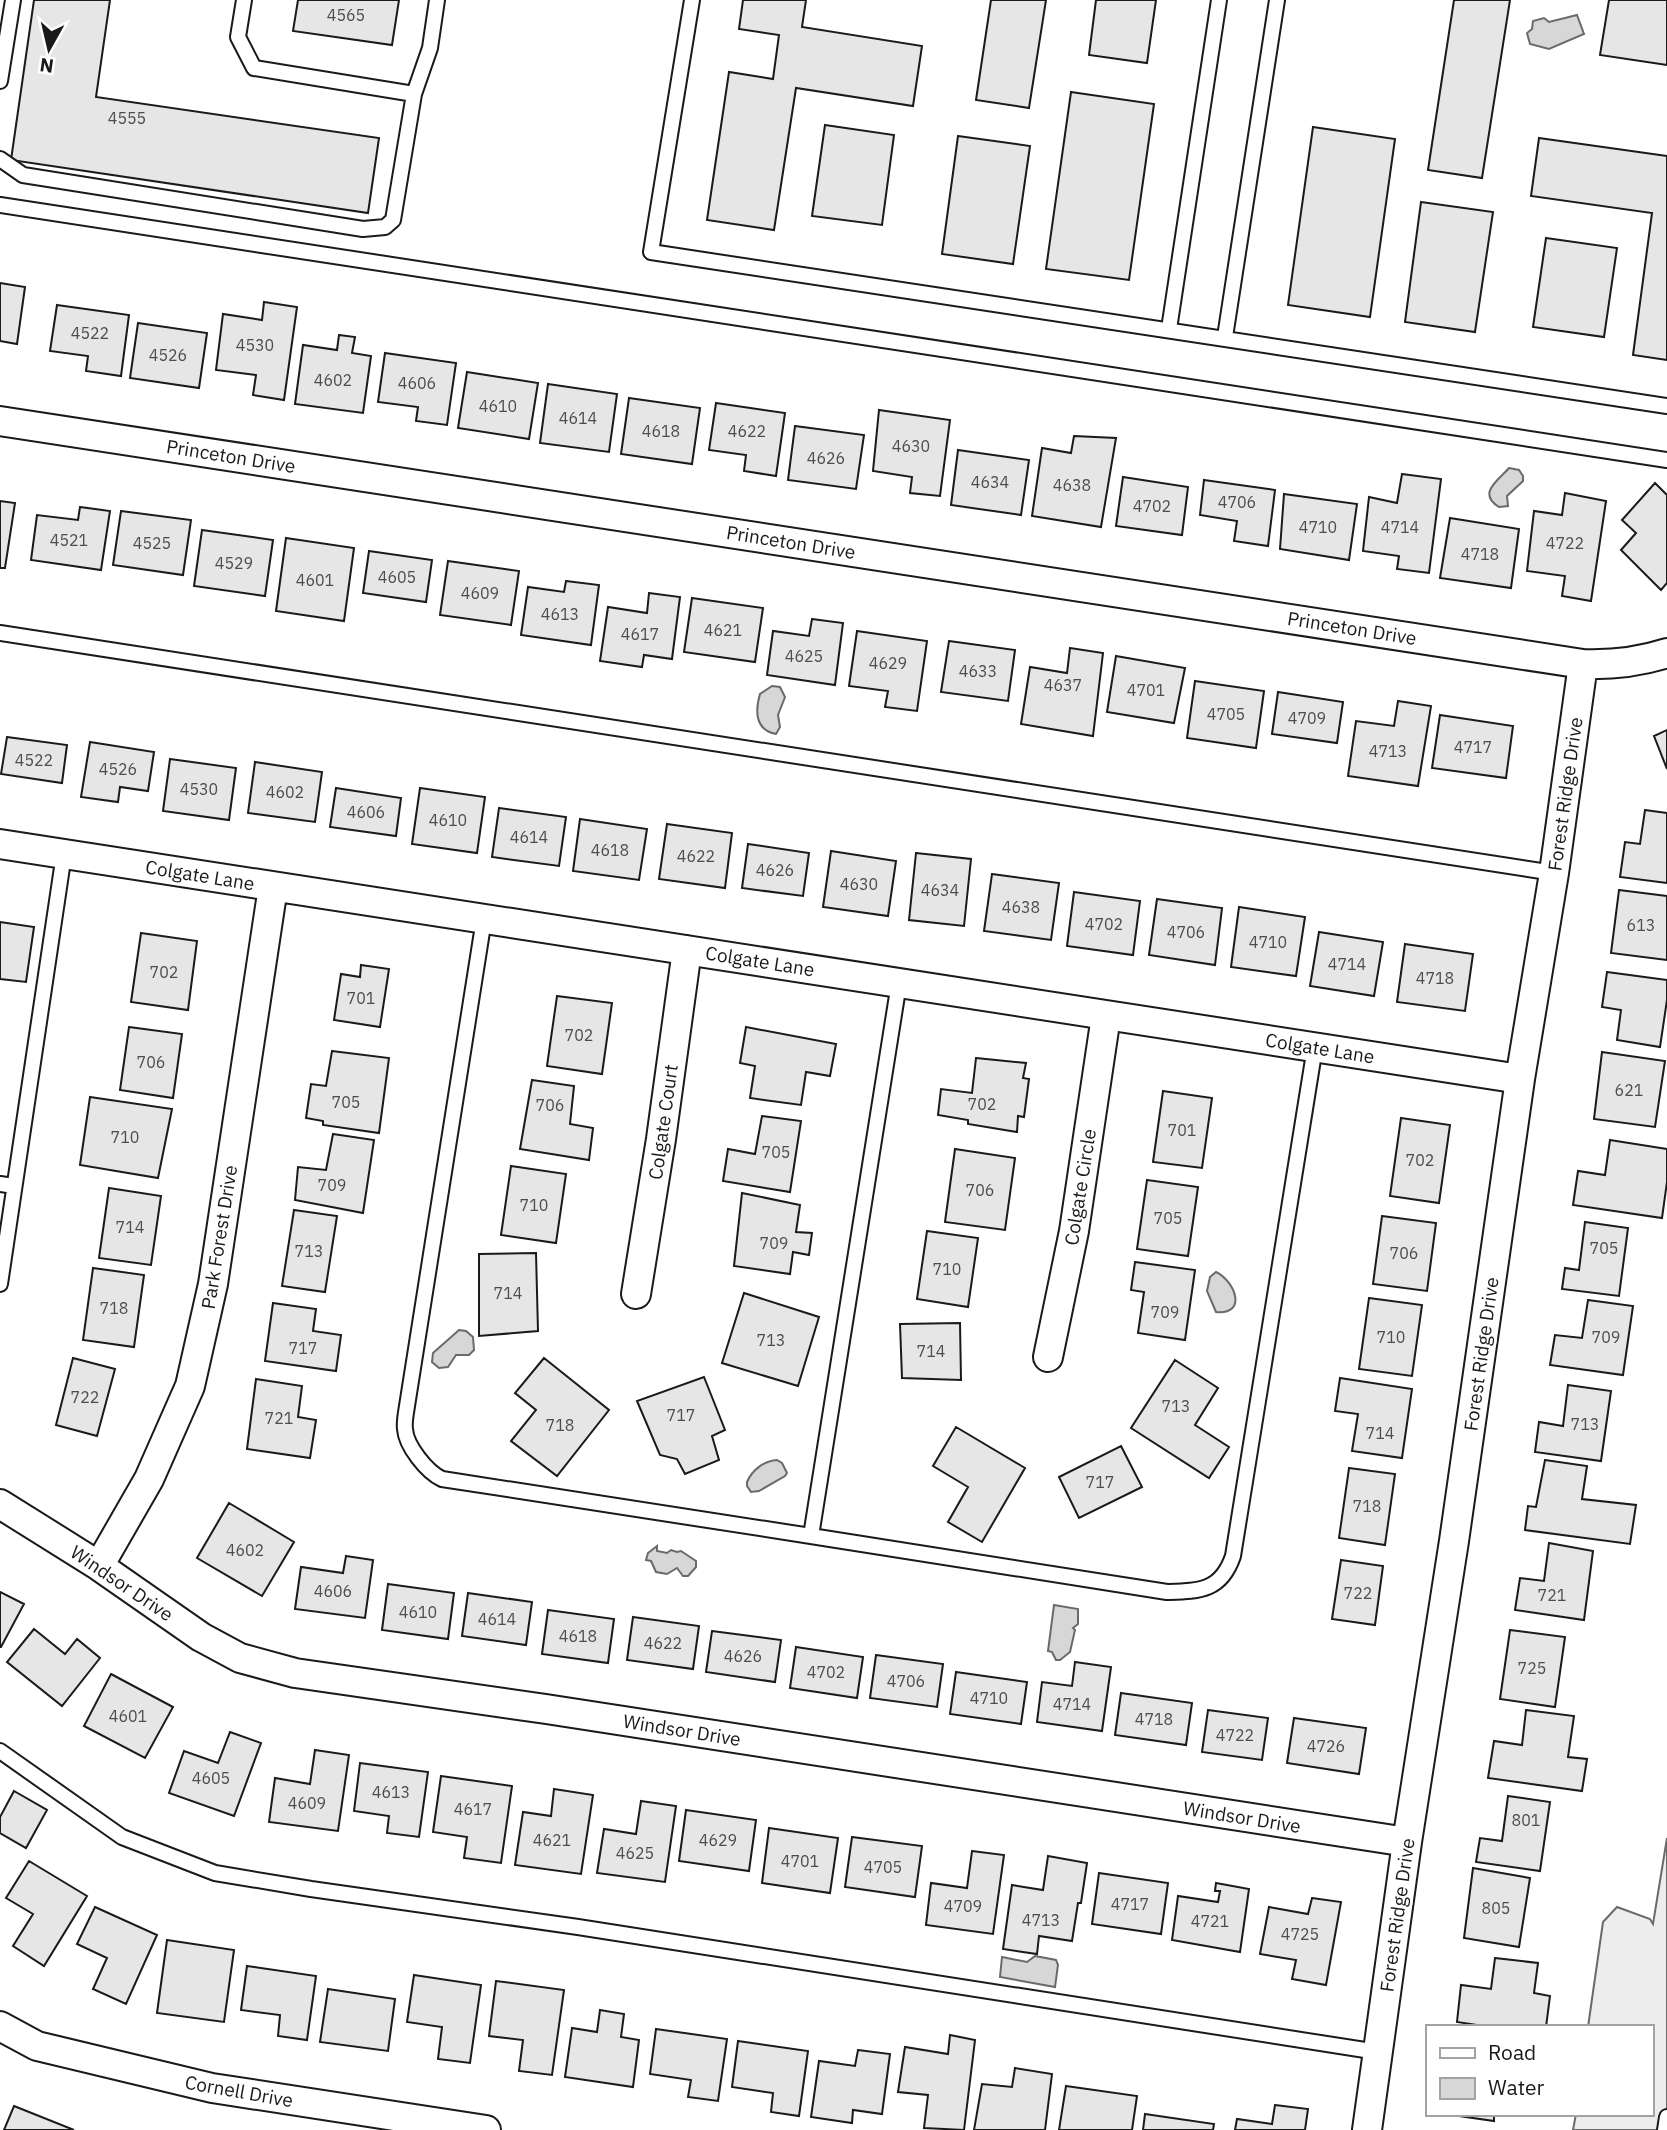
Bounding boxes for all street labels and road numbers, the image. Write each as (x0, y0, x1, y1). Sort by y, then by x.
street label: Princeton Drive (165, 434, 297, 478)
street label: Princeton Drive (725, 520, 857, 564)
street label: Princeton Drive (1286, 606, 1418, 650)
street label: Forest Ridge Drive (1542, 715, 1588, 873)
street label: Colgate Lane (144, 855, 256, 895)
street label: Colgate Lane (704, 941, 816, 981)
street label: Colgate Lane (1264, 1028, 1376, 1068)
street label: Colgate Court (643, 1063, 683, 1181)
street label: Colgate Circle (1059, 1127, 1101, 1247)
street label: Park Forest Drive (196, 1163, 242, 1311)
street label: Forest Ridge Drive (1458, 1275, 1504, 1433)
street label: Windsor Drive (66, 1540, 178, 1626)
street label: Windsor Drive (621, 1709, 743, 1751)
street label: Windsor Drive (1181, 1796, 1303, 1838)
street label: Forest Ridge Drive (1374, 1836, 1420, 1994)
street label: Cornell Drive (183, 2070, 295, 2112)

